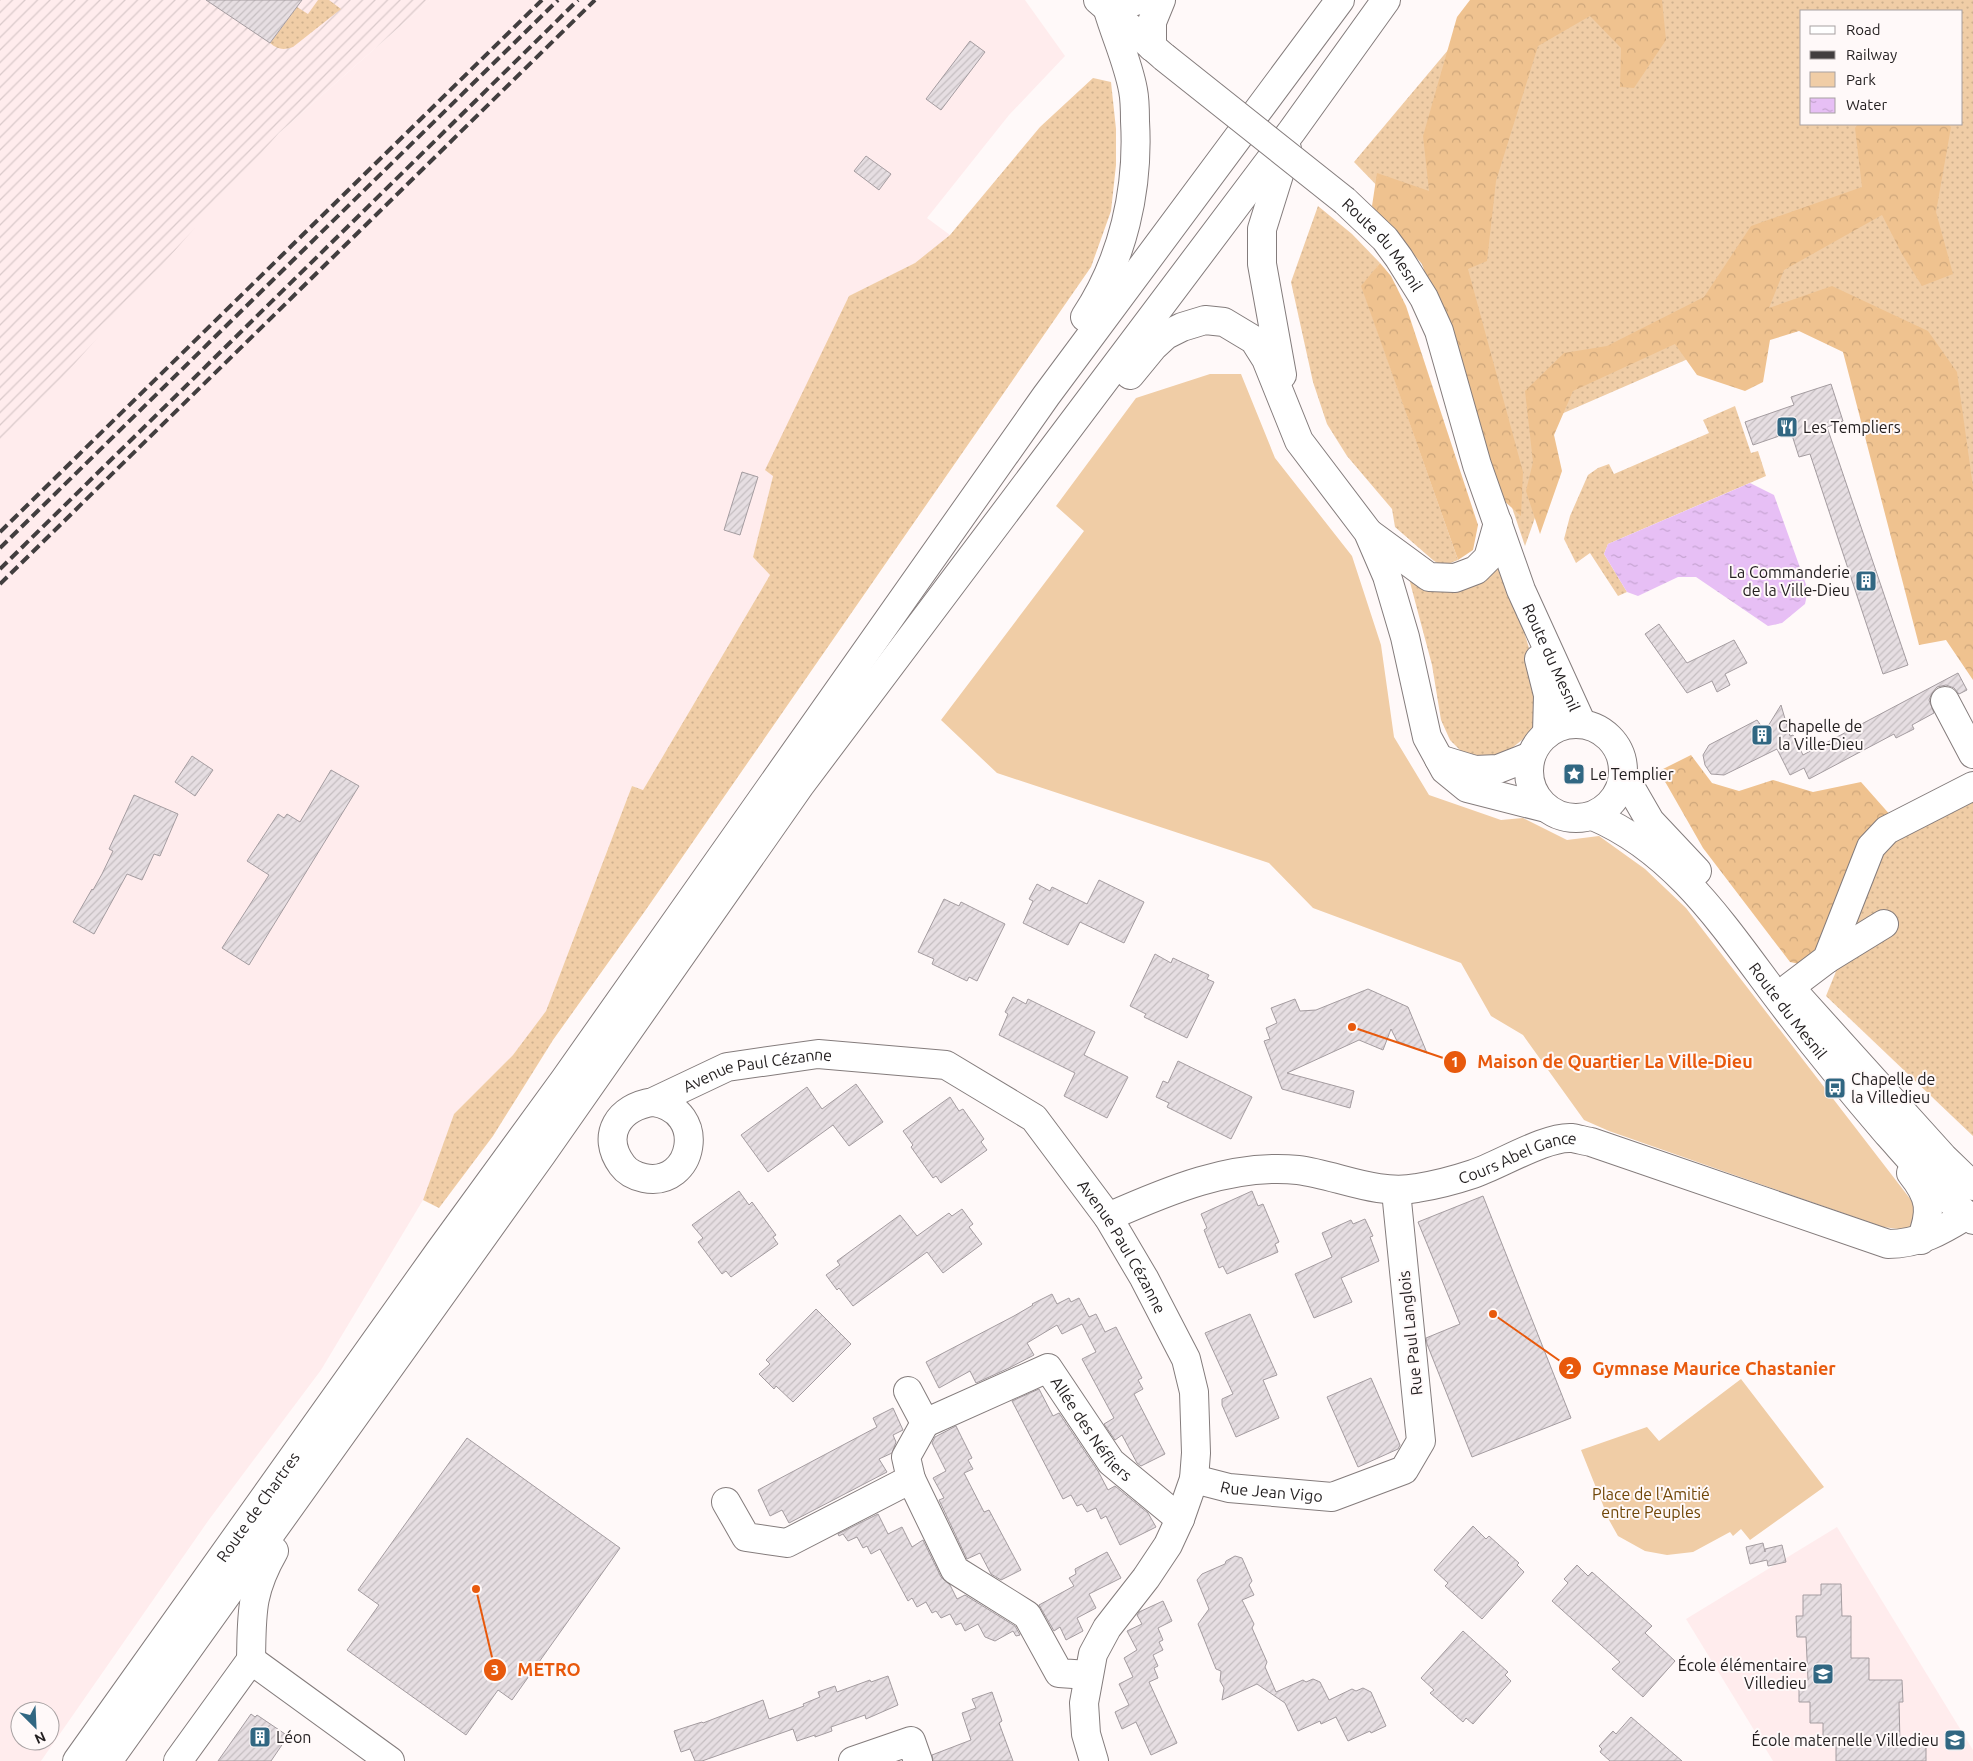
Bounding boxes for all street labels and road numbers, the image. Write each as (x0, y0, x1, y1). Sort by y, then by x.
street label: Route du Mesnil (1339, 194, 1426, 294)
street label: Route du Mesnil (1519, 601, 1584, 714)
street label: Route du Mesnil (1746, 959, 1831, 1062)
street label: Avenue Paul Cézanne (680, 1045, 833, 1095)
street label: Cours Abel Gance (1456, 1128, 1578, 1187)
street label: Avenue Paul Cézanne (1074, 1176, 1170, 1316)
street label: Rue Paul Langlois (1394, 1270, 1426, 1396)
street label: Allée des Néfliers (1047, 1373, 1136, 1485)
street label: Route de Chartres (213, 1448, 303, 1565)
street label: Rue Jean Vigo (1219, 1477, 1324, 1505)

